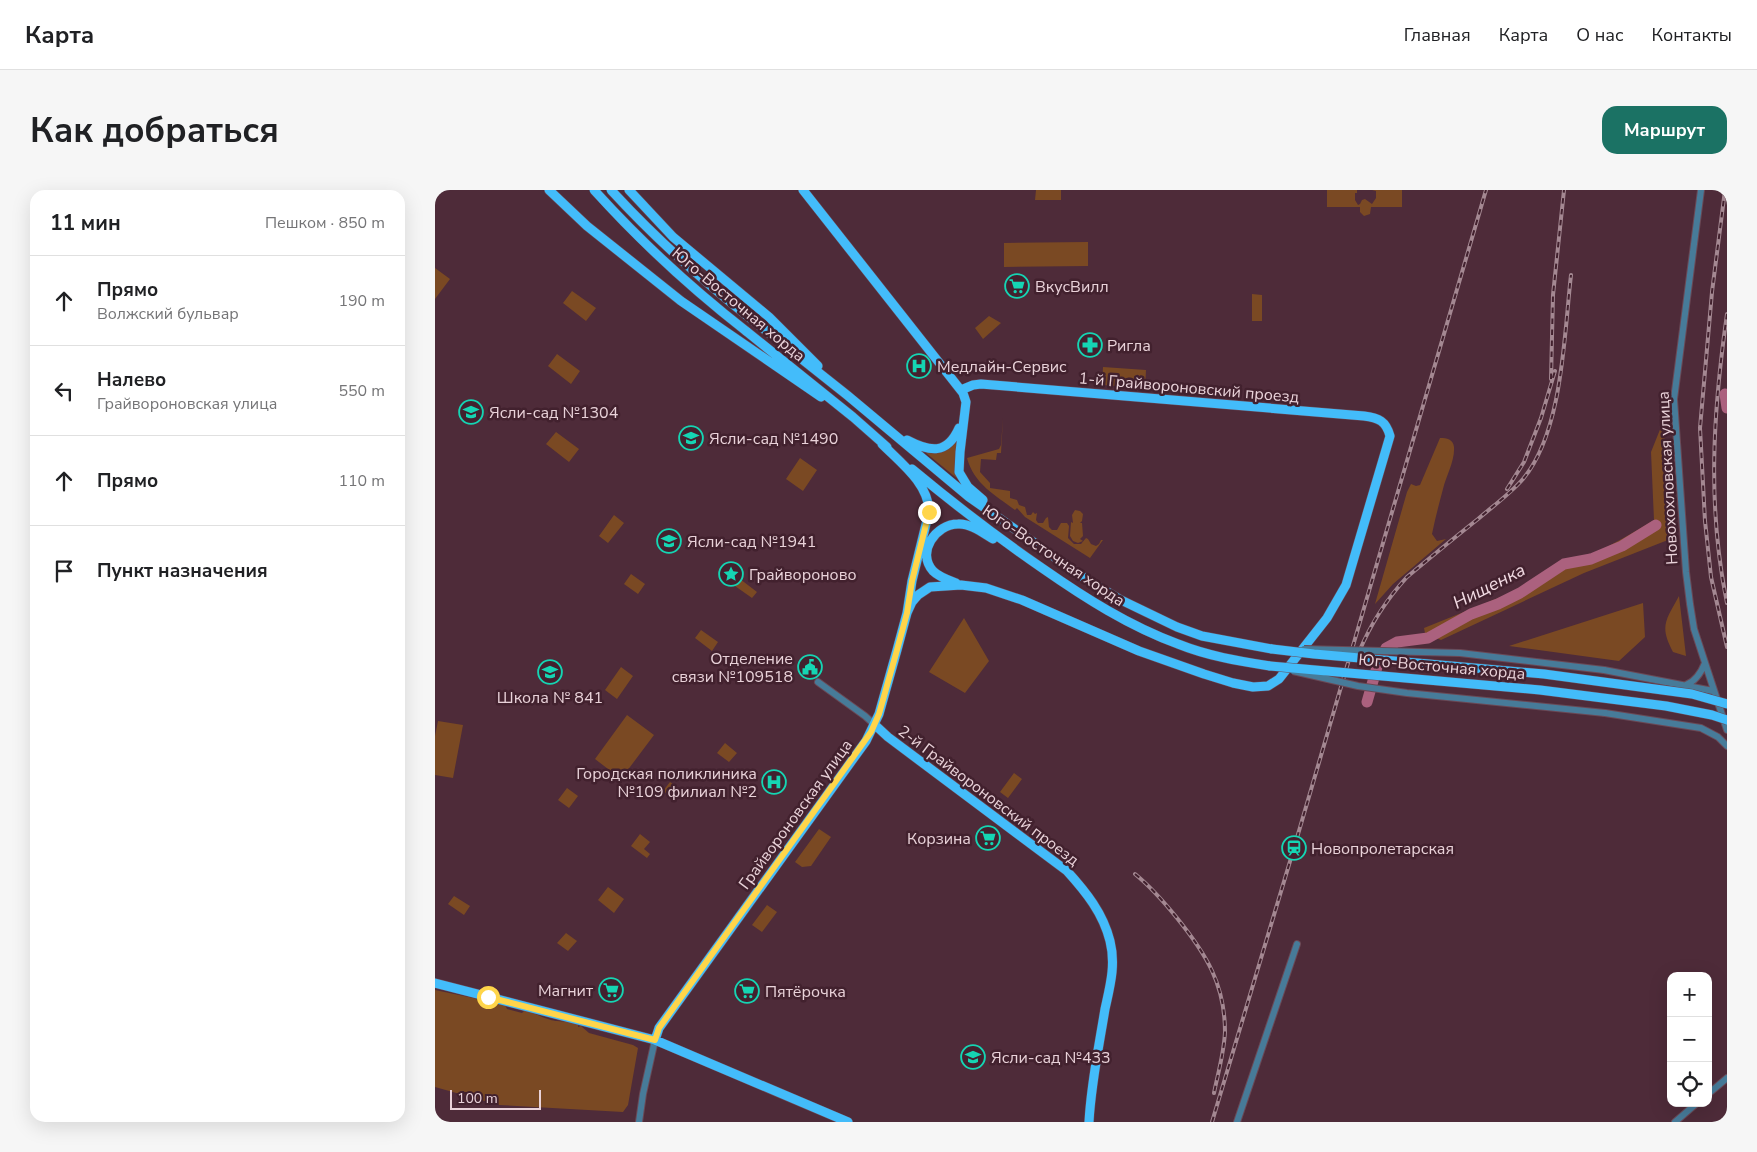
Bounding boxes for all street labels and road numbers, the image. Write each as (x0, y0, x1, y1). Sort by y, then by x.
street label: Юго-Восточная хорда (667, 243, 810, 367)
street label: 1-й Грайвороновский проезд (1078, 367, 1301, 409)
street label: Новохохловская улица (1652, 391, 1684, 565)
street label: Юго-Восточная хорда (978, 500, 1129, 612)
street label: Юго-Восточная хорда (1358, 649, 1526, 685)
street label: 2-й Грайвороновский проезд (893, 720, 1084, 871)
street label: Грайвороновская улица (734, 735, 858, 894)

